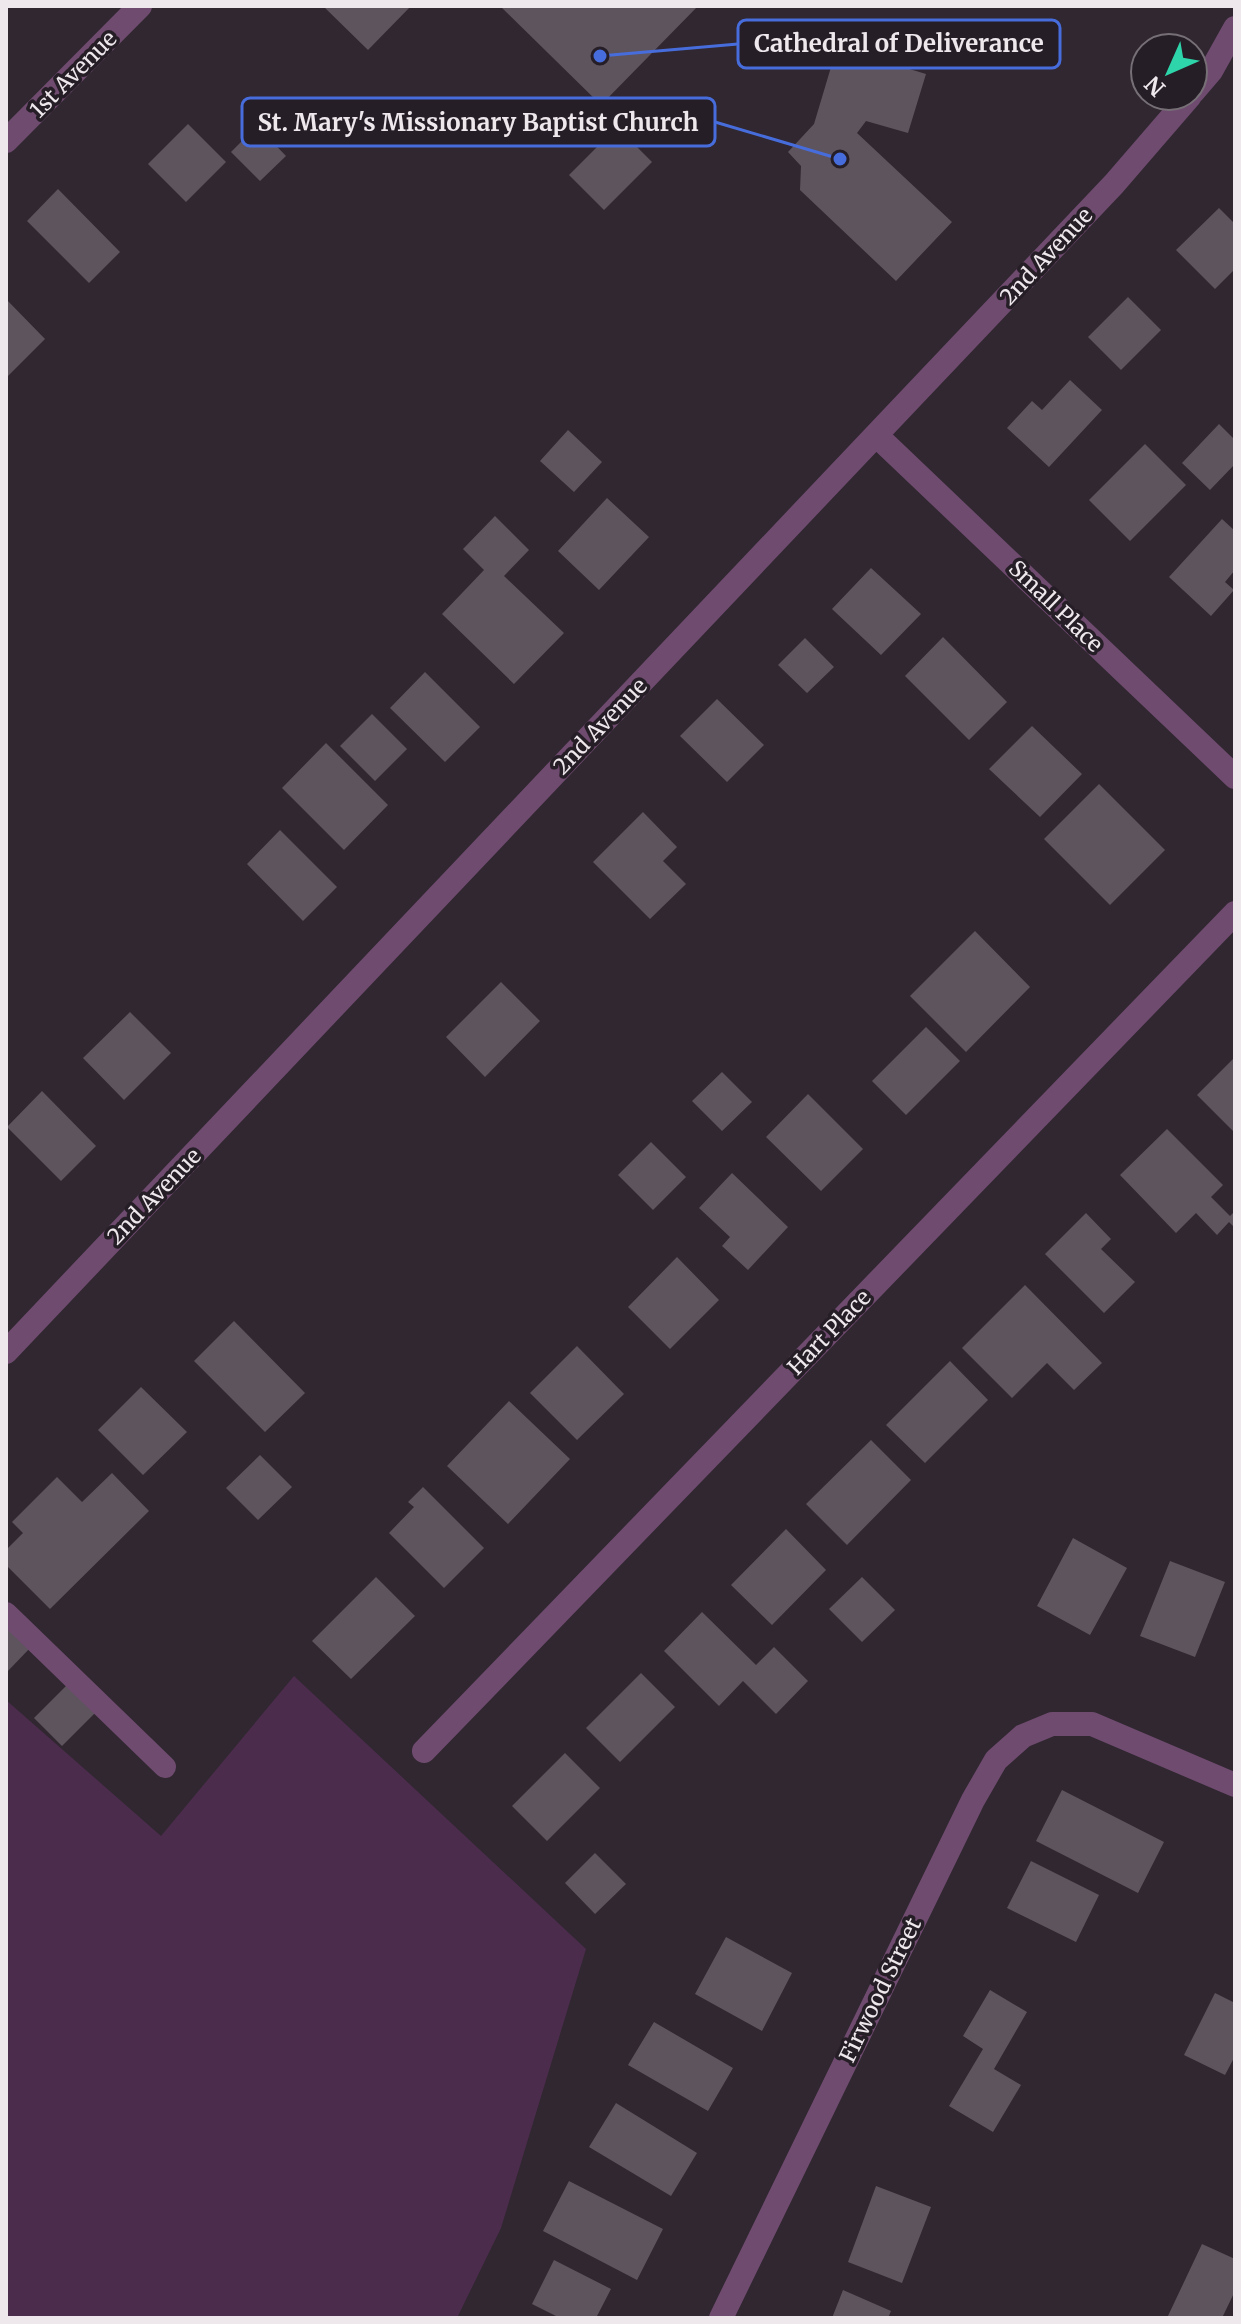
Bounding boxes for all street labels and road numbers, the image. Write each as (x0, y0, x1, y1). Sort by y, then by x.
street label: 1st Avenue (24, 25, 122, 123)
street label: 2nd Avenue (994, 201, 1098, 311)
street label: Small Place (1003, 554, 1109, 658)
street label: 2nd Avenue (547, 672, 653, 780)
street label: 2nd Avenue (101, 1142, 207, 1250)
street label: Hart Place (781, 1283, 877, 1381)
street label: Firwood Street (833, 1913, 927, 2067)

